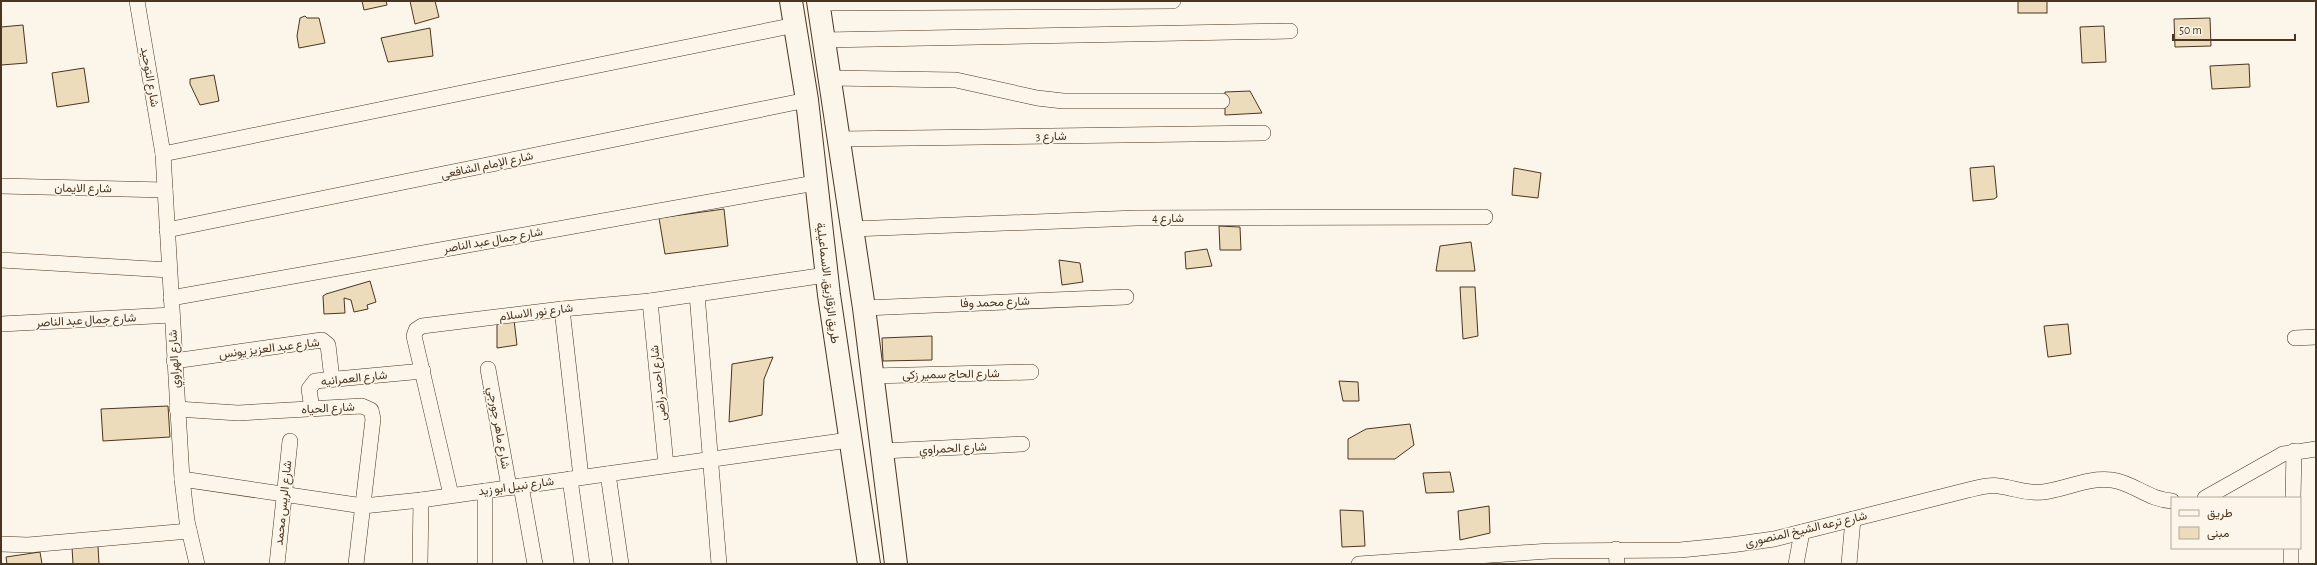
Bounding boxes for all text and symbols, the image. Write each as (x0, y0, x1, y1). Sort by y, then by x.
scale bar (2173, 16, 2295, 42)
text: 50 m (2179, 24, 2202, 36)
street label: شارع التوحيد (136, 46, 161, 108)
street label: شارع 3 (1035, 130, 1067, 145)
street label: شارع الإمام الشافعى (440, 149, 535, 184)
street label: شارع الايمان (54, 181, 112, 198)
street label: شارع 4 (1152, 212, 1184, 227)
street label: طريق الزقازيق, الاسماعيلية (813, 222, 841, 345)
street label: شارع جمال عبد الناصر (441, 225, 544, 258)
street label: شارع محمد وفا (960, 295, 1030, 312)
street label: شارع نور الاسلام (498, 302, 574, 325)
street label: شارع جمال عبد الناصر (34, 311, 137, 332)
street label: شارع الهراوي (166, 329, 186, 389)
street label: شارع عبد العزيز يونس (218, 336, 320, 363)
street label: شارع احمد راضى (648, 344, 671, 421)
street label: شارع الحاج سمير زكى (902, 367, 1000, 384)
street label: شارع العمرانيه (320, 369, 388, 390)
street label: شارع ماهر جورجي (482, 386, 512, 471)
street label: شارع الحياه (301, 401, 355, 418)
street label: شارع الحمراوي (919, 440, 987, 460)
street label: شارع الريس محمد (273, 460, 296, 546)
street label: شارع نبيل ابو زيد (477, 475, 555, 500)
legend (2171, 497, 2301, 549)
text: طريق (2207, 507, 2233, 521)
street label: شارع ترعه الشيخ المنصورى (1744, 509, 1869, 552)
text: مبنى (2207, 527, 2229, 541)

